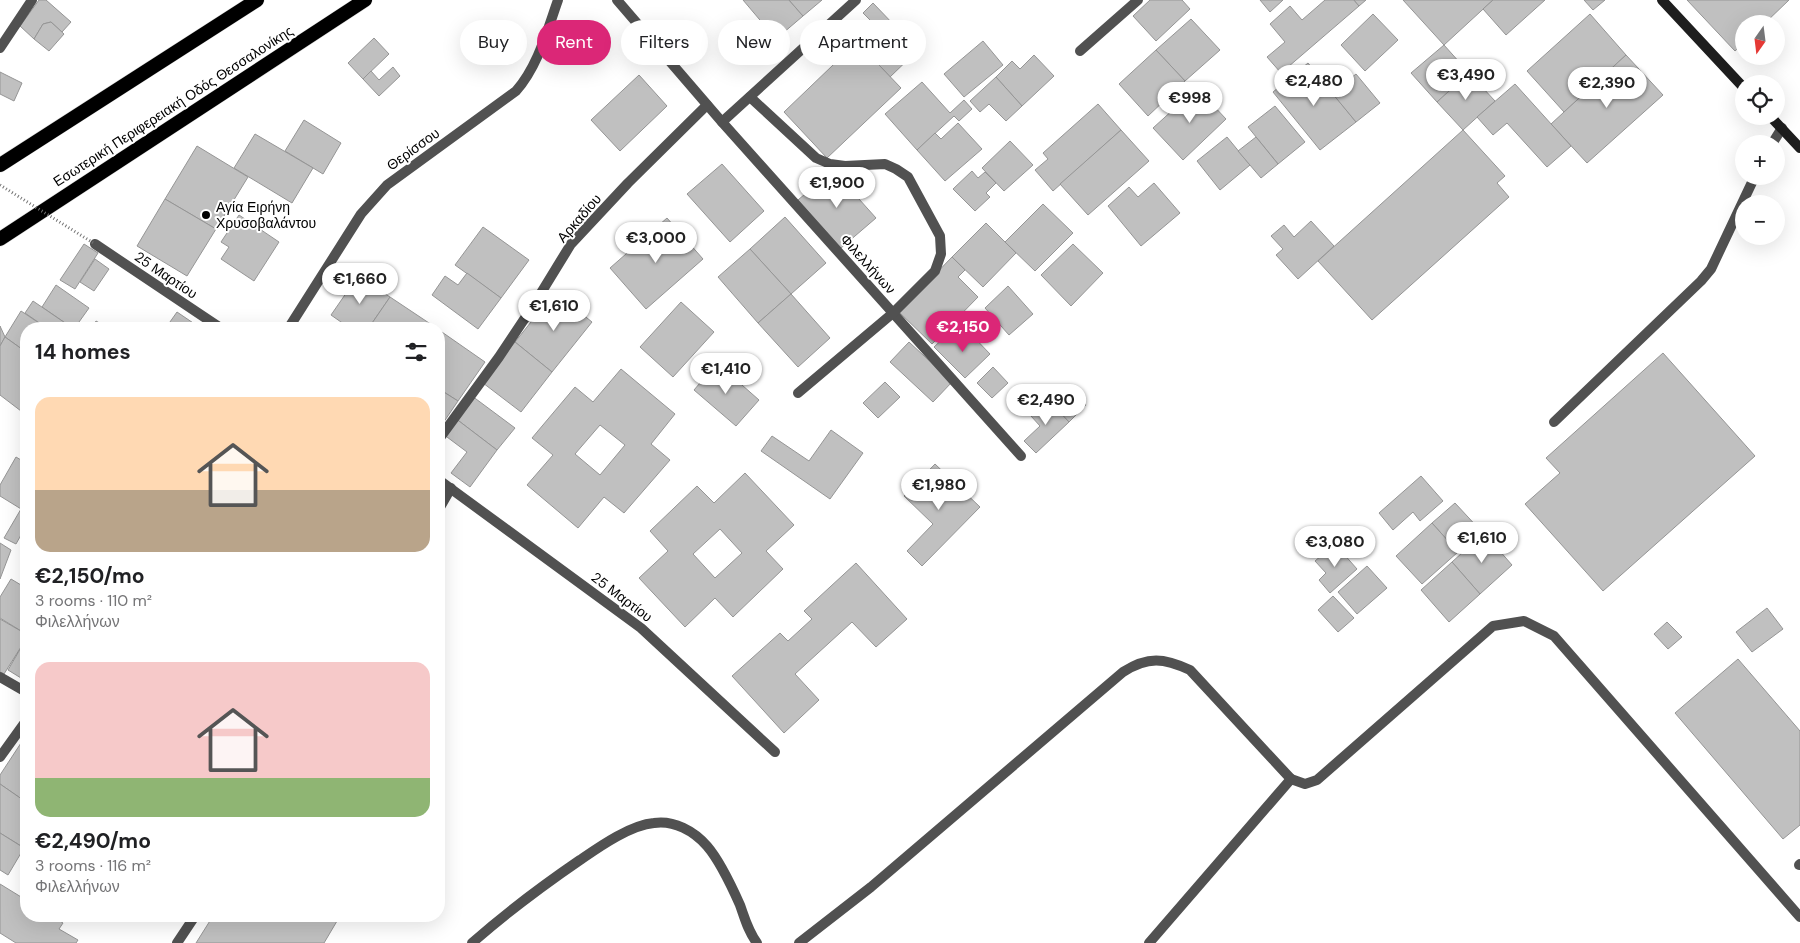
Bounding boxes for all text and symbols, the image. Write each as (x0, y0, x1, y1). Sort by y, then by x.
north arrow (1735, 15, 1785, 65)
map controls (1735, 15, 1785, 245)
chip: Buy (460, 20, 527, 65)
chip: Rent (537, 20, 611, 65)
chip: Filters (621, 20, 708, 65)
chip: New (718, 20, 790, 65)
chip: Apartment (800, 20, 926, 65)
street label: Εσωτερική Περιφερειακή Οδός Θεσσαλονίκης (50, 21, 297, 190)
pin: €3,490 (1425, 58, 1507, 101)
pin: €2,480 (1273, 64, 1355, 107)
text: €3,490 (1437, 64, 1495, 85)
pin: €2,390 (1566, 66, 1648, 109)
text: €2,480 (1285, 70, 1343, 91)
text: €2,390 (1579, 72, 1635, 93)
button: locate (1735, 75, 1785, 125)
pin: €998 (1160, 82, 1220, 124)
text: €998 (1169, 87, 1211, 108)
street label: Θερίσσου (383, 124, 443, 174)
button: + (1735, 135, 1785, 185)
pin: €1,900 (796, 166, 878, 209)
text: €1,900 (809, 172, 865, 193)
street label: Αρκαδίου (553, 190, 605, 246)
button: − (1735, 195, 1785, 245)
place label: Αγία Ειρήνη Χρυσοβαλάντου (216, 198, 316, 232)
marker: Αγία Ειρήνη Χρυσοβαλάντου (200, 209, 212, 221)
pin: €3,000 (615, 222, 697, 264)
text: €3,000 (626, 227, 686, 248)
street label: Φιλελλήνων (836, 230, 900, 298)
street label: 25 Μαρτίου (131, 247, 201, 303)
pin: €1,660 (319, 262, 401, 305)
text: €1,660 (333, 268, 387, 289)
pin: €1,610 (513, 290, 595, 332)
text: €1,610 (529, 295, 579, 316)
pin: €2,150 (922, 310, 1004, 353)
text: €2,150 (937, 316, 989, 337)
text: 14 homes (35, 338, 131, 366)
icon: filters (402, 338, 430, 366)
pin: €1,410 (685, 352, 767, 395)
text: €1,410 (701, 358, 751, 379)
pin: €2,490 (1005, 384, 1087, 426)
text: €2,490 (1017, 389, 1075, 410)
icon: home (188, 430, 278, 520)
pin: €1,980 (898, 468, 980, 511)
text: €1,980 (912, 474, 966, 495)
pin: €1,610 (1441, 522, 1523, 564)
pin: €3,080 (1294, 526, 1376, 568)
text: €1,610 (1457, 527, 1507, 548)
text: €3,080 (1306, 531, 1364, 552)
text: €2,150/mo (35, 562, 145, 590)
street label: 25 Μαρτίου (588, 568, 656, 626)
text: 3 rooms · 110 m² (35, 590, 152, 611)
text: Φιλελλήνων (35, 611, 120, 632)
icon: home (188, 695, 278, 785)
text: €2,490/mo (35, 827, 151, 855)
text: 3 rooms · 116 m² (35, 855, 151, 876)
text: Φιλελλήνων (35, 876, 120, 897)

